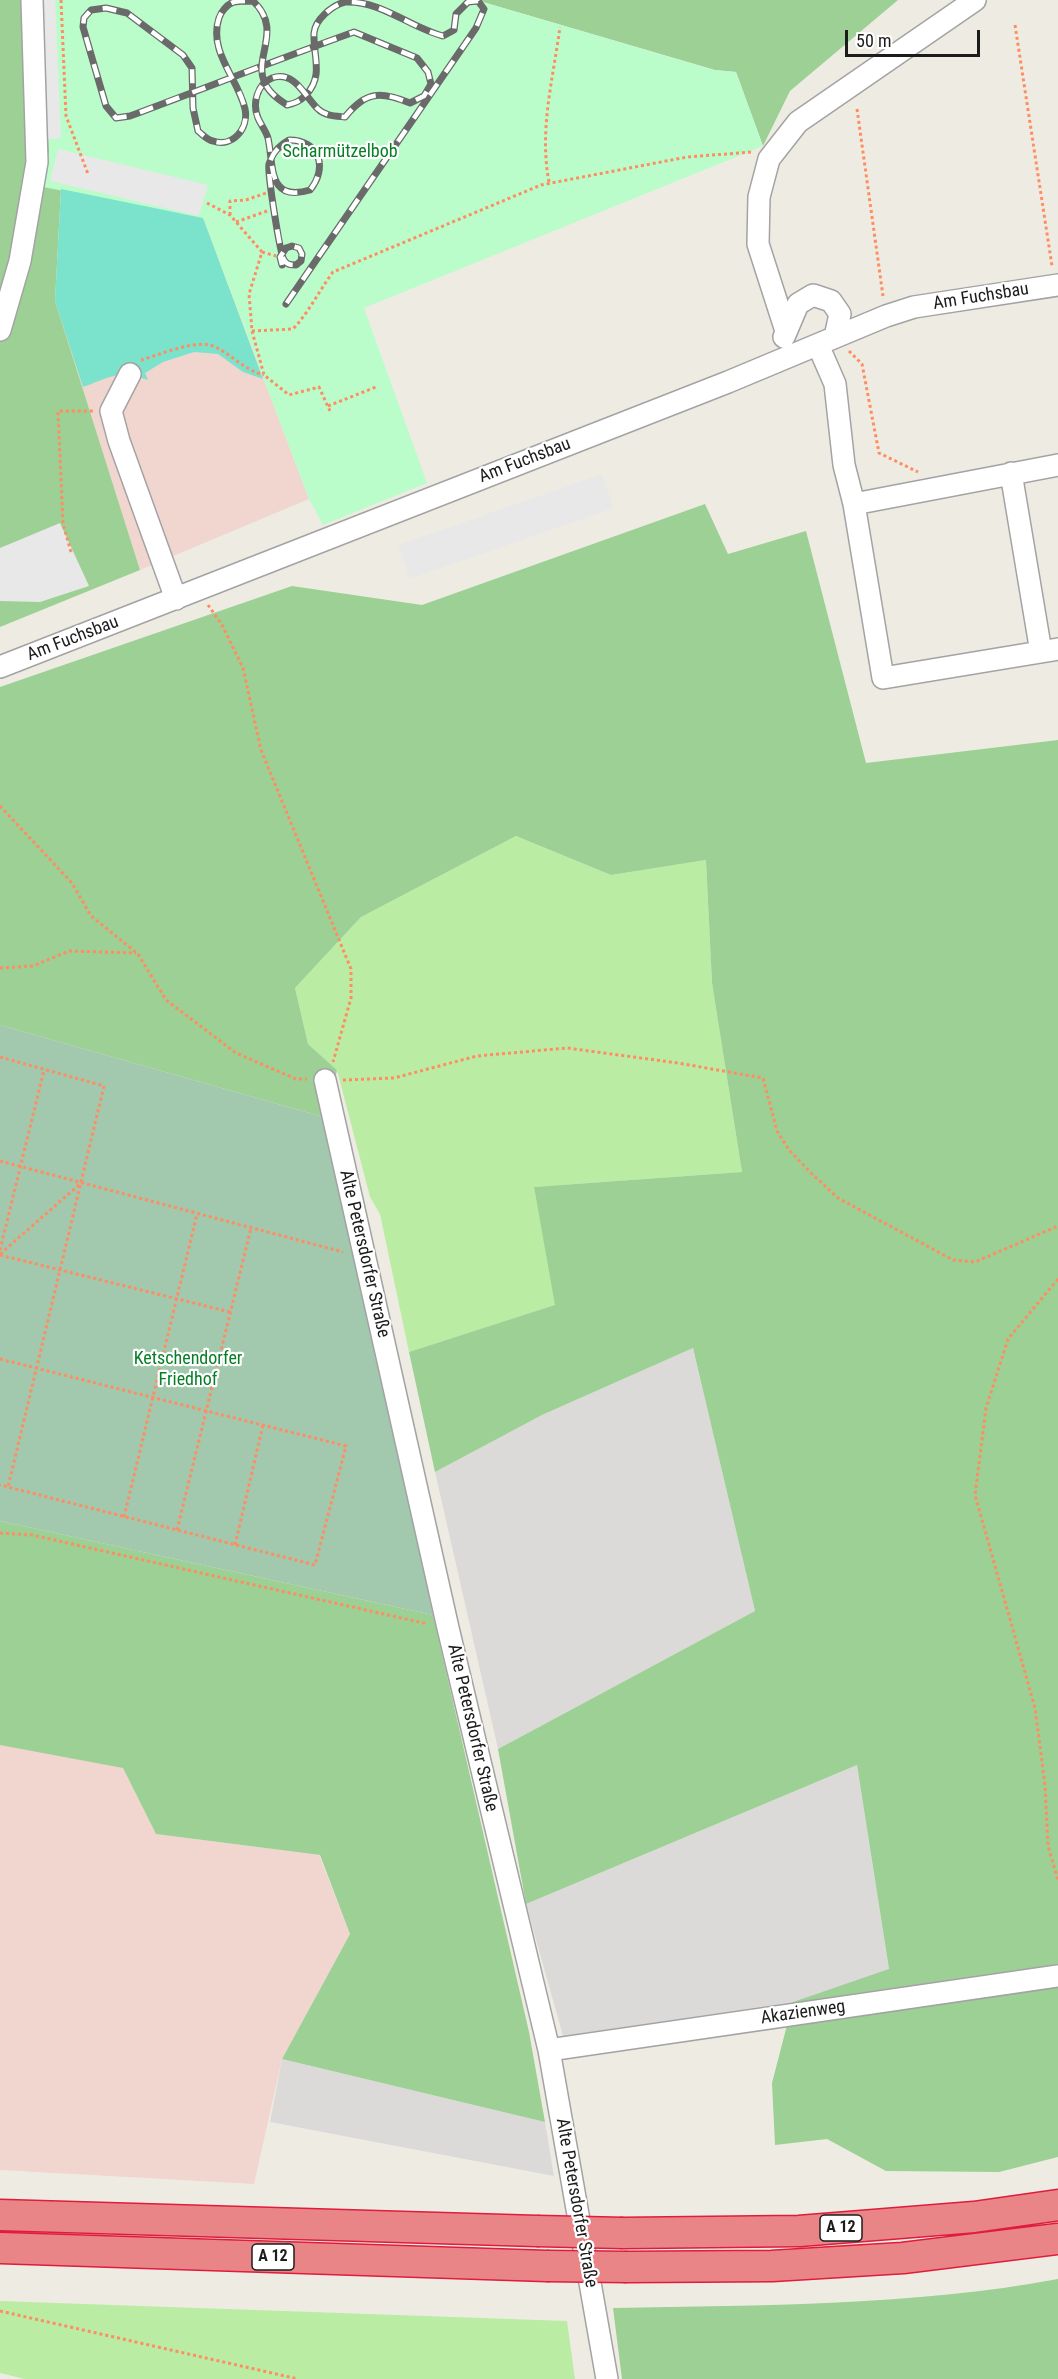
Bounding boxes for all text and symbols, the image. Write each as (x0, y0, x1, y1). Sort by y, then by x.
scale bar (848, 18, 983, 56)
text: 50 m (856, 30, 891, 51)
park label: Scharmützelbob (282, 141, 398, 163)
street label: Am Fuchsbau (932, 279, 1030, 315)
street label: Am Fuchsbau (476, 434, 574, 488)
street label: Am Fuchsbau (24, 612, 122, 666)
street label: Alte Petersdorfer Straße (334, 1168, 394, 1340)
park label: Ketschendorfer Friedhof (134, 1348, 242, 1390)
street label: Alte Petersdorfer Straße (442, 1642, 502, 1814)
street label: Akazienweg (759, 1996, 847, 2030)
street label: Alte Petersdorfer Straße (550, 2117, 602, 2289)
road number: A 12 (820, 2215, 862, 2241)
road number: A 12 (252, 2244, 294, 2270)

